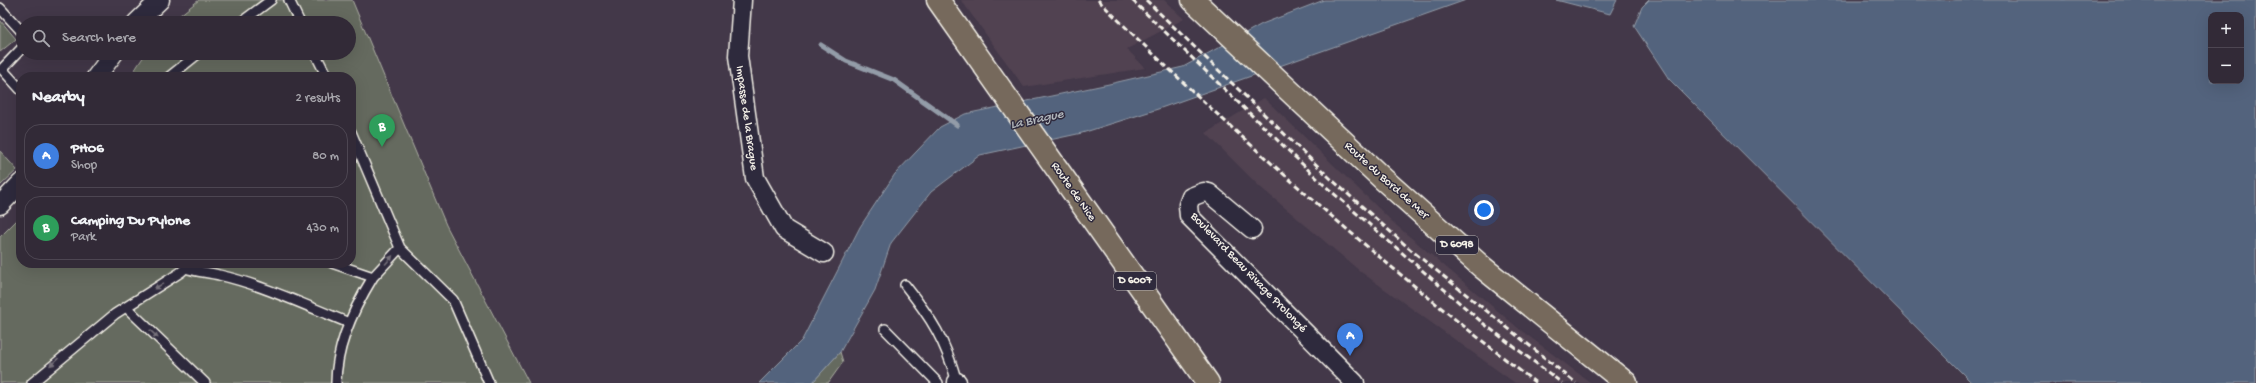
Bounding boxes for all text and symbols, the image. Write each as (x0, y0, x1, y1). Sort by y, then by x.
map controls (2208, 12, 2244, 84)
button: + (2208, 12, 2244, 48)
search box (16, 16, 356, 60)
icon: search (30, 27, 52, 49)
text: Search here (62, 29, 136, 47)
button: − (2208, 48, 2244, 84)
street label: Impasse de la Brague (732, 65, 760, 172)
text: Nearby (32, 88, 85, 108)
text: 2 results (295, 91, 340, 106)
water label: La Brague (1009, 107, 1066, 133)
pin: B (369, 114, 395, 147)
street label: Route du Bord de Mer (1341, 139, 1432, 224)
text: PH06 (71, 140, 104, 158)
text: A (42, 149, 50, 164)
text: 80 m (312, 149, 339, 164)
text: Shop (71, 158, 97, 173)
street label: Route de Nice (1048, 160, 1099, 225)
your location (1474, 200, 1494, 220)
street label: Boulevard Beau Rivage Prolongé (1186, 209, 1310, 337)
text: Camping Du Pylone (71, 212, 190, 230)
text: B (43, 221, 49, 236)
text: 430 m (306, 221, 339, 236)
text: Park (71, 230, 96, 245)
road number: D 6098 (1436, 236, 1478, 254)
one-way arrow (385, 254, 394, 265)
road number: D 6007 (1114, 272, 1156, 290)
one-way arrow (154, 282, 165, 290)
pin: A (1337, 323, 1363, 356)
one-way arrow (149, 329, 159, 339)
one-way arrow (49, 358, 60, 367)

